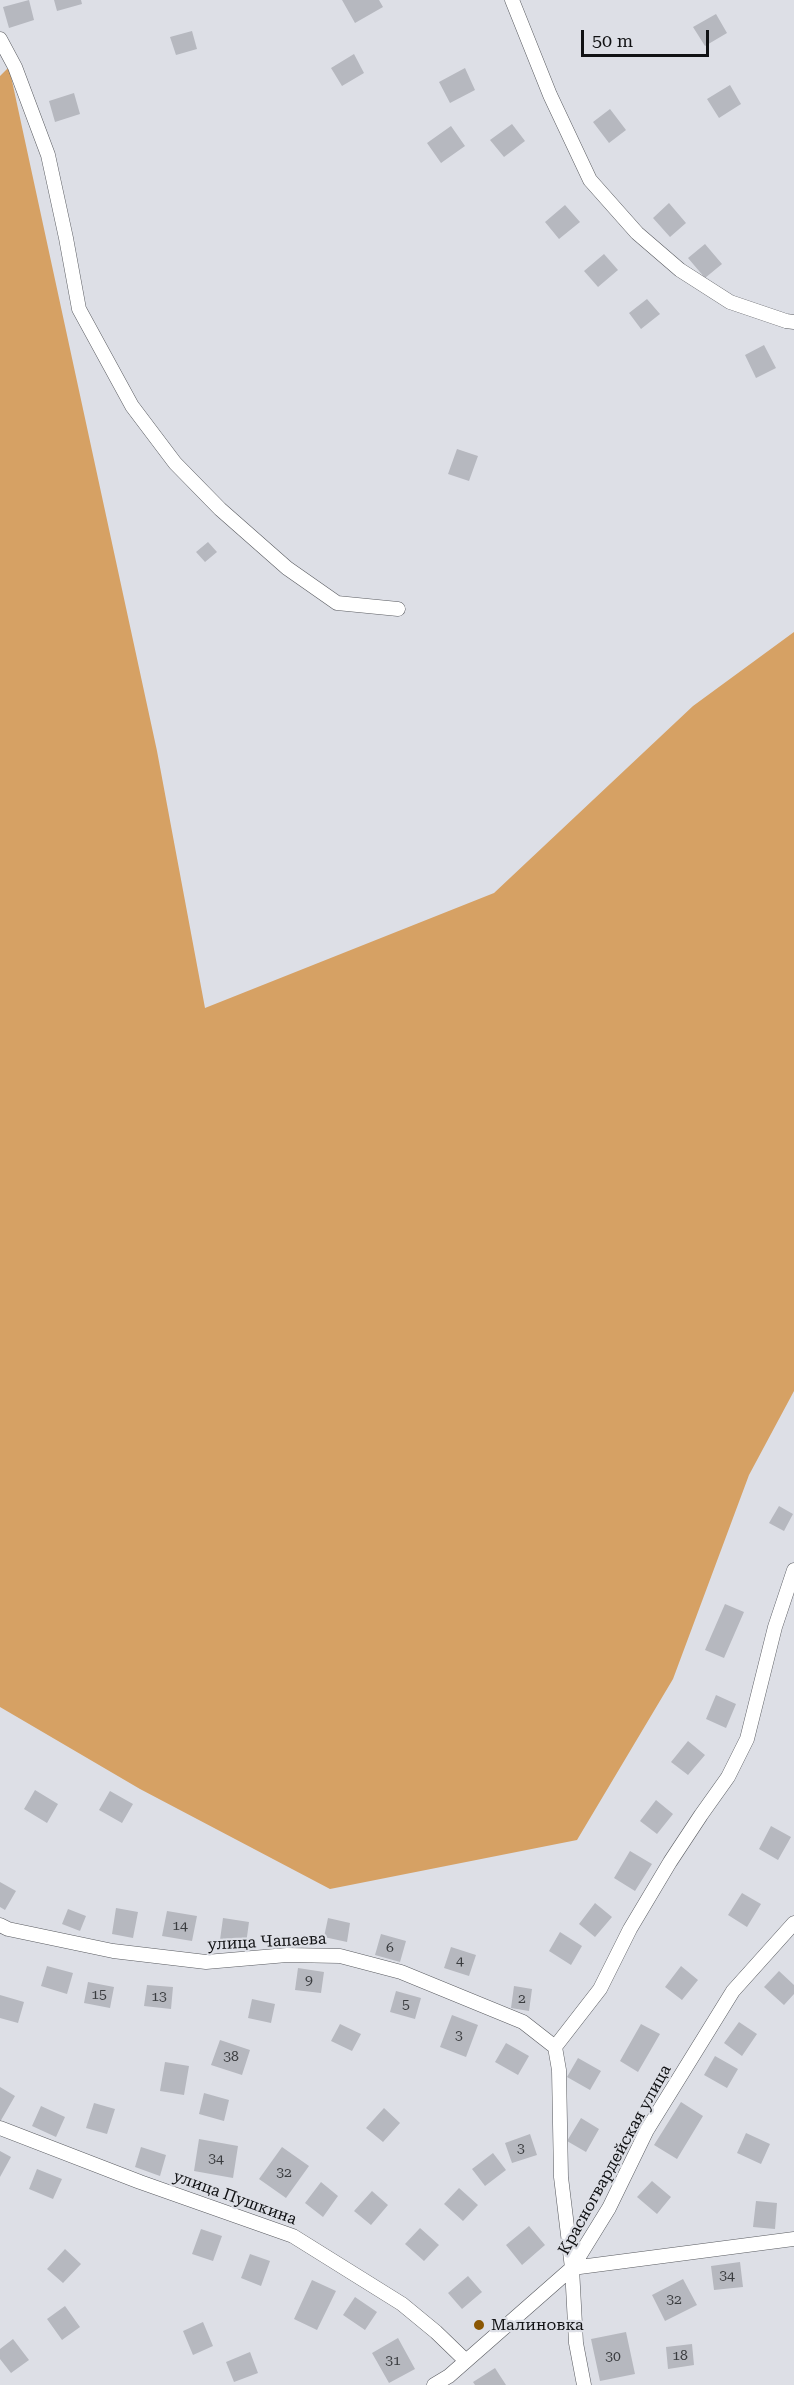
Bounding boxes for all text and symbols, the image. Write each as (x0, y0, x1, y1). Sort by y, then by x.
scale bar (584, 18, 712, 56)
text: 50 m (592, 30, 633, 51)
house number: 14 (172, 1918, 188, 1934)
street label: улица Чапаева (207, 1929, 327, 1955)
house number: 6 (386, 1940, 394, 1956)
house number: 4 (456, 1953, 464, 1969)
house number: 9 (305, 1973, 313, 1989)
house number: 15 (91, 1987, 107, 2003)
house number: 13 (151, 1989, 167, 2005)
house number: 2 (518, 1991, 526, 2007)
house number: 5 (402, 1997, 410, 2013)
house number: 3 (455, 2028, 463, 2044)
house number: 38 (223, 2049, 239, 2065)
street label: Красногвардейская улица (555, 2062, 675, 2258)
house number: 3 (517, 2141, 525, 2157)
house number: 34 (208, 2151, 224, 2167)
house number: 32 (276, 2165, 292, 2181)
street label: улица Пушкина (171, 2167, 299, 2229)
house number: 34 (719, 2268, 735, 2284)
house number: 32 (666, 2292, 682, 2308)
place label: Малиновка (491, 2315, 584, 2335)
marker: Малиновка (472, 2318, 486, 2332)
house number: 18 (672, 2348, 688, 2364)
house number: 30 (605, 2349, 621, 2365)
house number: 31 (385, 2353, 401, 2369)

